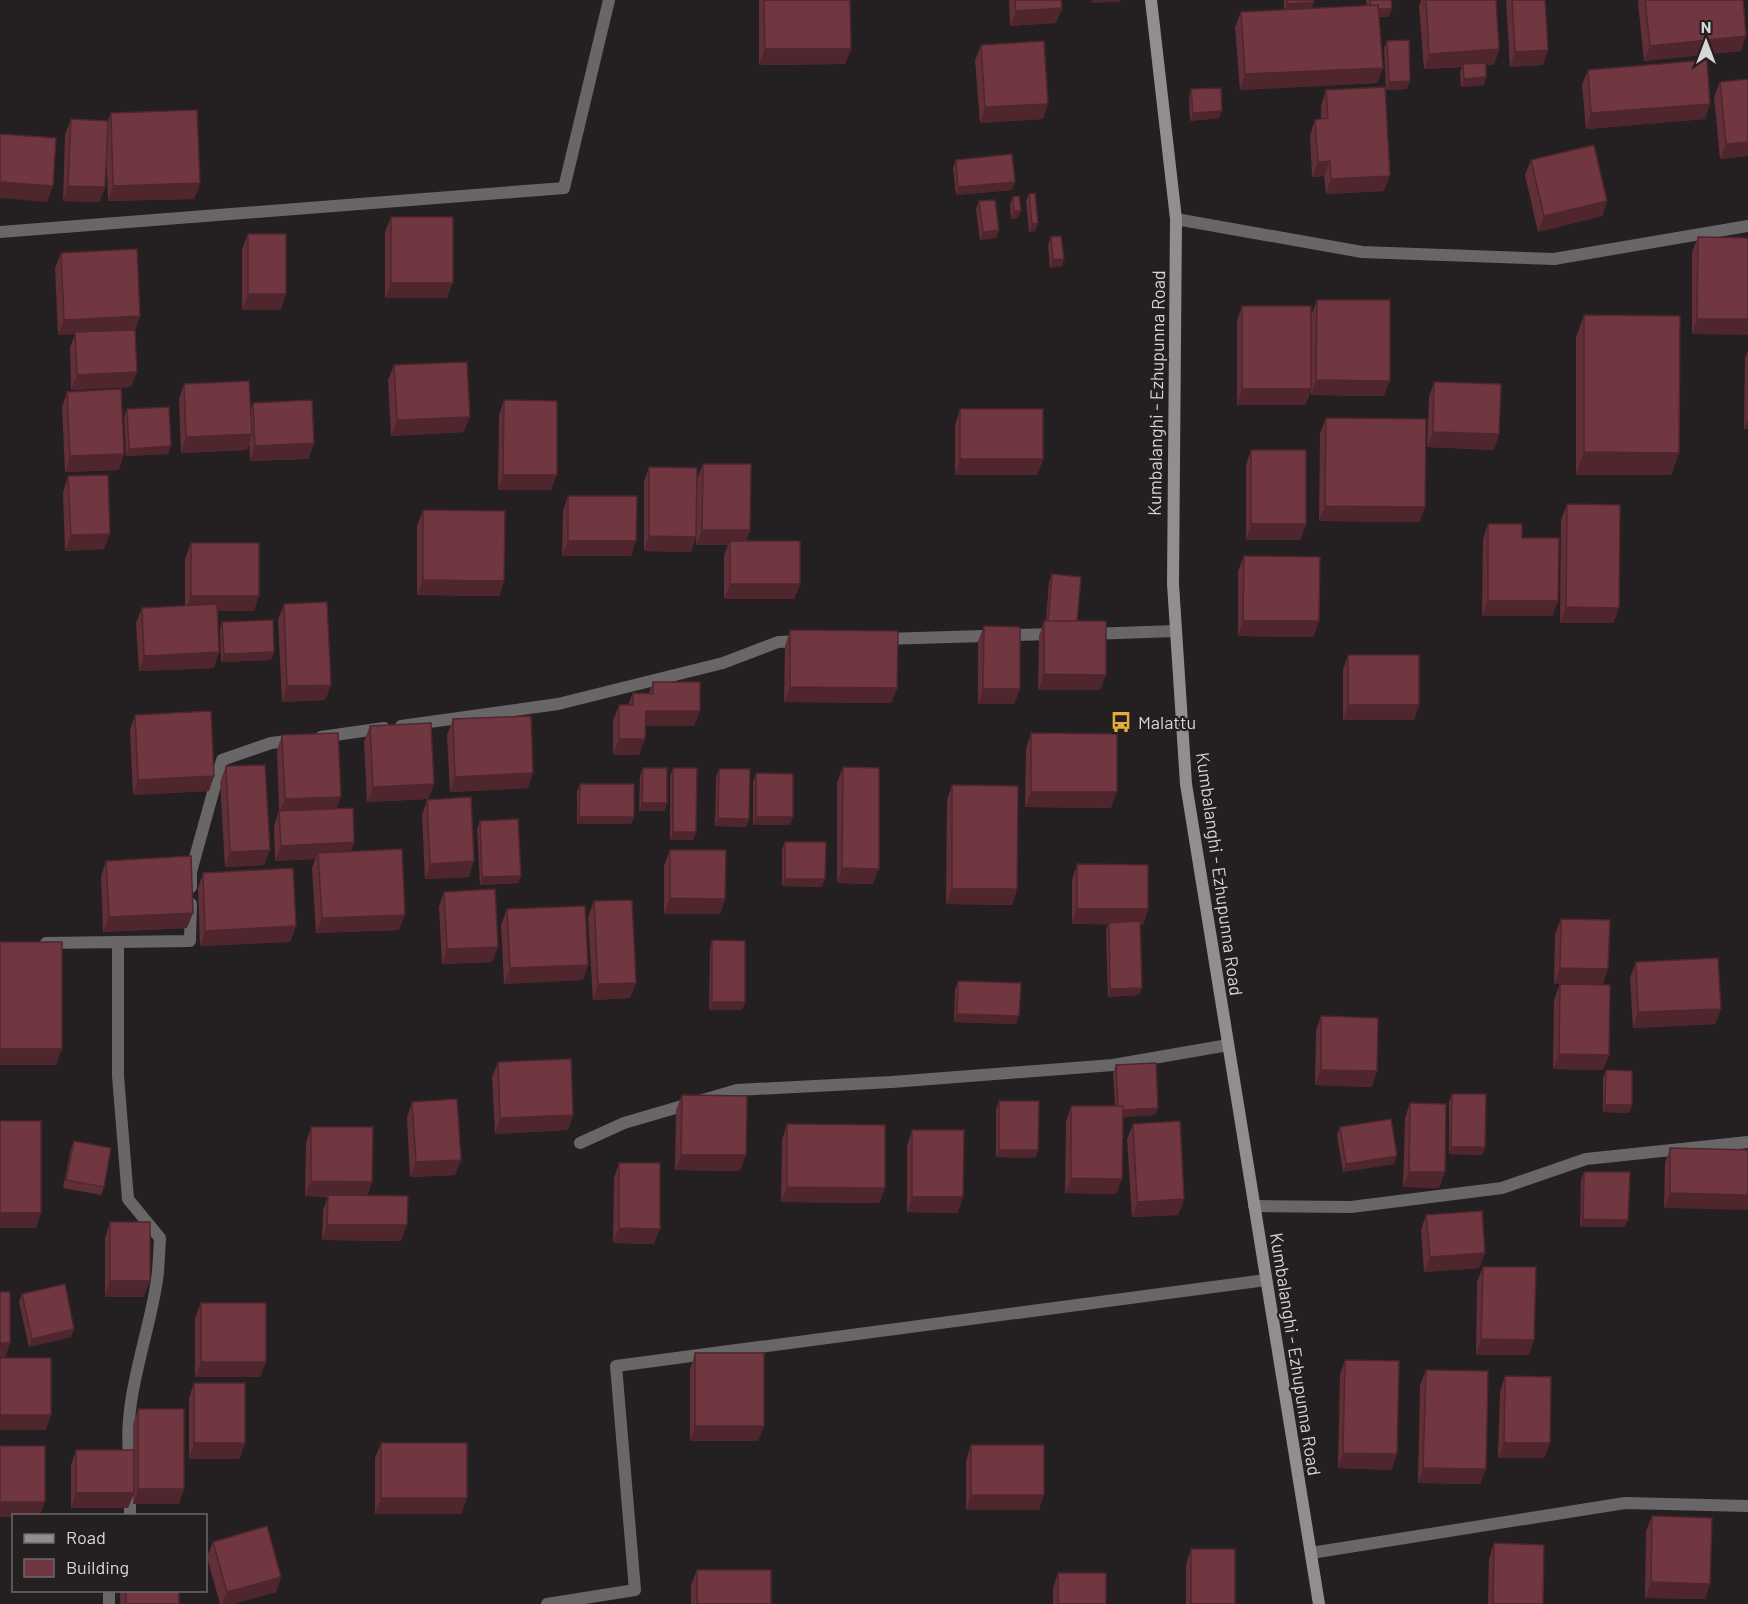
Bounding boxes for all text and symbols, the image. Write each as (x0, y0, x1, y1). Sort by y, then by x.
north arrow (1676, 12, 1736, 72)
text: N (1701, 17, 1711, 36)
street label: Kumbalanghi - Ezhupunna Road (1143, 270, 1169, 516)
bus stop icon: Malattu (1109, 710, 1133, 734)
place label: Malattu (1138, 711, 1196, 733)
street label: Kumbalanghi - Ezhupunna Road (1192, 751, 1248, 997)
street label: Kumbalanghi - Ezhupunna Road (1266, 1231, 1326, 1477)
legend (12, 1514, 207, 1592)
text: Road (66, 1526, 106, 1548)
text: Building (66, 1556, 129, 1578)

